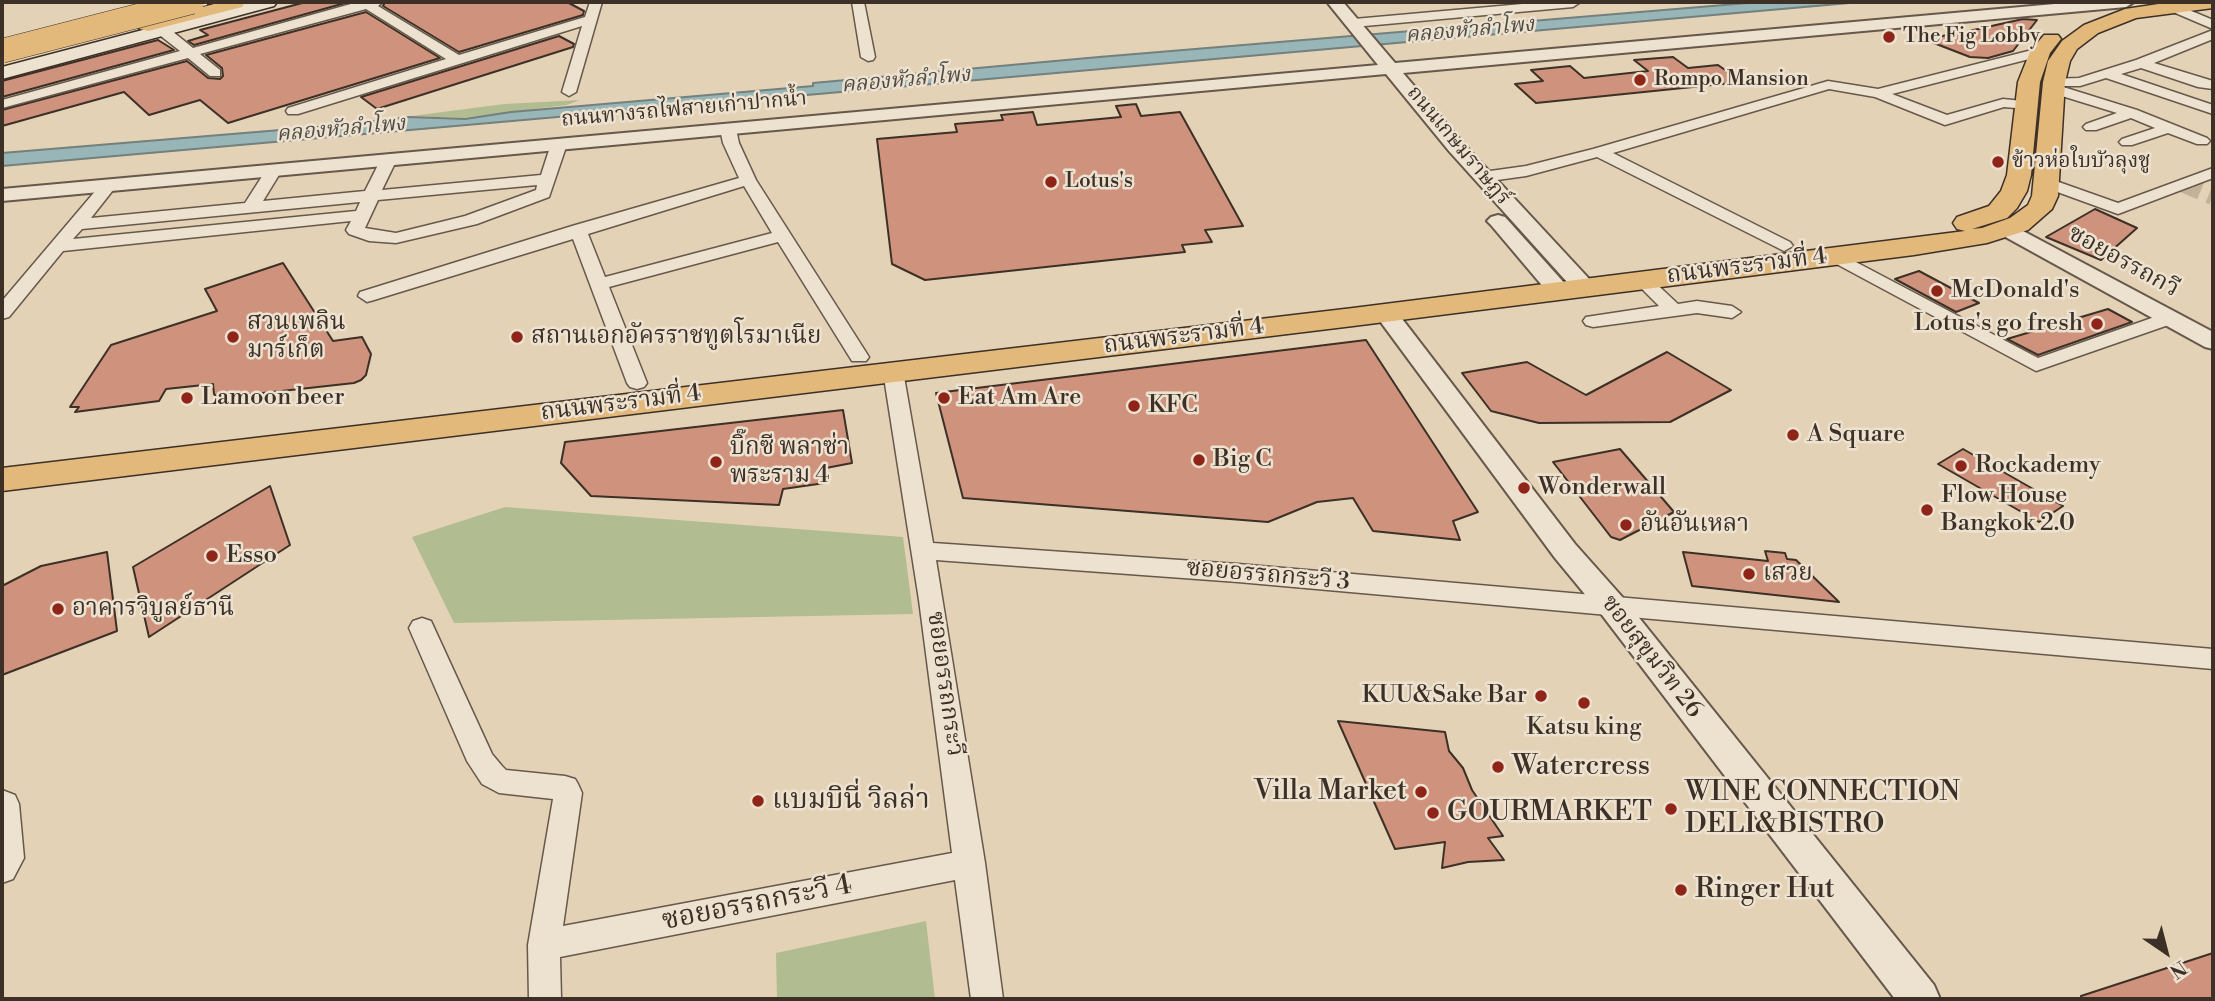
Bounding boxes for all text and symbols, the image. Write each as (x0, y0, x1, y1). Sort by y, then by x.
water label: คลองหัวลำโพง (1405, 13, 1535, 49)
place label: The Fig Lobby (1903, 24, 2040, 50)
marker: The Fig Lobby (1881, 29, 1897, 45)
water label: คลองหัวลำโพง (841, 63, 971, 99)
place label: Rompo Mansion (1654, 67, 1809, 93)
marker: Rompo Mansion (1632, 72, 1648, 88)
street label: ถนนเกษมราษฎร์ (1401, 81, 1515, 211)
street label: ถนนทางรถไฟสายเก่าปากน้ำ (560, 87, 808, 133)
water label: คลองหัวลำโพง (276, 112, 406, 148)
place label: ข้าวห่อใบบัวลุงชู (2012, 149, 2150, 175)
marker: ข้าวห่อใบบัวลุงชู (1990, 154, 2006, 170)
place label: Lotus's (1065, 169, 1133, 195)
marker: Lotus's (1043, 174, 1059, 190)
street label: ซอยอรรถกวี (2062, 220, 2184, 304)
street label: ถนนพระรามที่ 4 (1665, 243, 1829, 291)
place label: McDonald's (1951, 277, 2080, 305)
marker: McDonald's (1929, 283, 1945, 299)
place label: สวนเพลิน มาร์เก็ต (247, 309, 346, 365)
place label: Lotus's go fresh (1914, 310, 2083, 338)
street label: ถนนพระรามที่ 4 (1102, 313, 1266, 361)
marker: Lotus's go fresh (2089, 316, 2105, 332)
place label: สถานเอกอัครราชทูตโรมาเนีย (531, 323, 821, 351)
marker: สวนเพลิน มาร์เก็ต (225, 329, 241, 345)
marker: สถานเอกอัครราชทูตโรมาเนีย (509, 329, 525, 345)
street label: ถนนพระรามที่ 4 (539, 380, 703, 428)
place label: Lamoon beer (201, 384, 345, 412)
place label: Eat Am Are (958, 384, 1081, 412)
marker: Lamoon beer (179, 390, 195, 406)
marker: Eat Am Are (936, 390, 952, 406)
place label: KFC (1148, 392, 1198, 420)
marker: KFC (1126, 398, 1142, 414)
place label: A Square (1807, 421, 1905, 449)
marker: A Square (1785, 427, 1801, 443)
place label: บิ๊กซี พลาซ่า พระราม 4 (730, 434, 849, 490)
place label: Big C (1213, 446, 1272, 474)
marker: Big C (1191, 452, 1207, 468)
place label: Rockademy (1975, 452, 2101, 480)
marker: บิ๊กซี พลาซ่า พระราม 4 (708, 454, 724, 470)
marker: Rockademy (1953, 458, 1969, 474)
place label: Wonderwall (1538, 474, 1666, 502)
marker: Wonderwall (1516, 480, 1532, 496)
place label: Flow House Bangkok 2.0 (1941, 482, 2075, 538)
marker: Flow House Bangkok 2.0 (1919, 502, 1935, 518)
place label: อันอันเหลา (1640, 511, 1749, 539)
marker: อันอันเหลา (1618, 517, 1634, 533)
place label: Esso (226, 542, 277, 570)
marker: Esso (204, 548, 220, 564)
street label: ซอยอรรถกระวี 3 (1185, 555, 1351, 597)
place label: เสวย (1763, 560, 1813, 588)
marker: เสวย (1741, 566, 1757, 582)
street label: ซอยสุขุมวิท 26 (1594, 590, 1708, 724)
place label: อาคารวิบูลย์ธานี (72, 595, 234, 623)
marker: อาคารวิบูลย์ธานี (50, 601, 66, 617)
street label: ซอยอรรถกระวี (920, 610, 968, 758)
place label: KUU&Sake Bar (1362, 682, 1527, 710)
marker: KUU&Sake Bar (1533, 688, 1549, 704)
marker: Katsu king (1576, 695, 1592, 711)
place label: Katsu king (1526, 714, 1642, 742)
place label: Watercress (1512, 750, 1650, 784)
marker: Watercress (1490, 759, 1506, 775)
place label: Villa Market (1254, 775, 1407, 809)
place label: WINE CONNECTION DELI&BISTRO (1685, 776, 1960, 842)
place label: แบมบินี่ วิลล่า (772, 784, 930, 818)
marker: Villa Market (1413, 784, 1429, 800)
marker: แบมบินี่ วิลล่า (750, 793, 766, 809)
place label: GOURMARKET (1447, 796, 1652, 830)
marker: WINE CONNECTION DELI&BISTRO (1663, 801, 1679, 817)
marker: GOURMARKET (1425, 805, 1441, 821)
street label: ซอยอรรถกระวี 4 (659, 869, 855, 939)
place label: Ringer Hut (1695, 873, 1835, 907)
marker: Ringer Hut (1673, 882, 1689, 898)
north arrow (2131, 917, 2201, 987)
text: N (2165, 955, 2191, 983)

